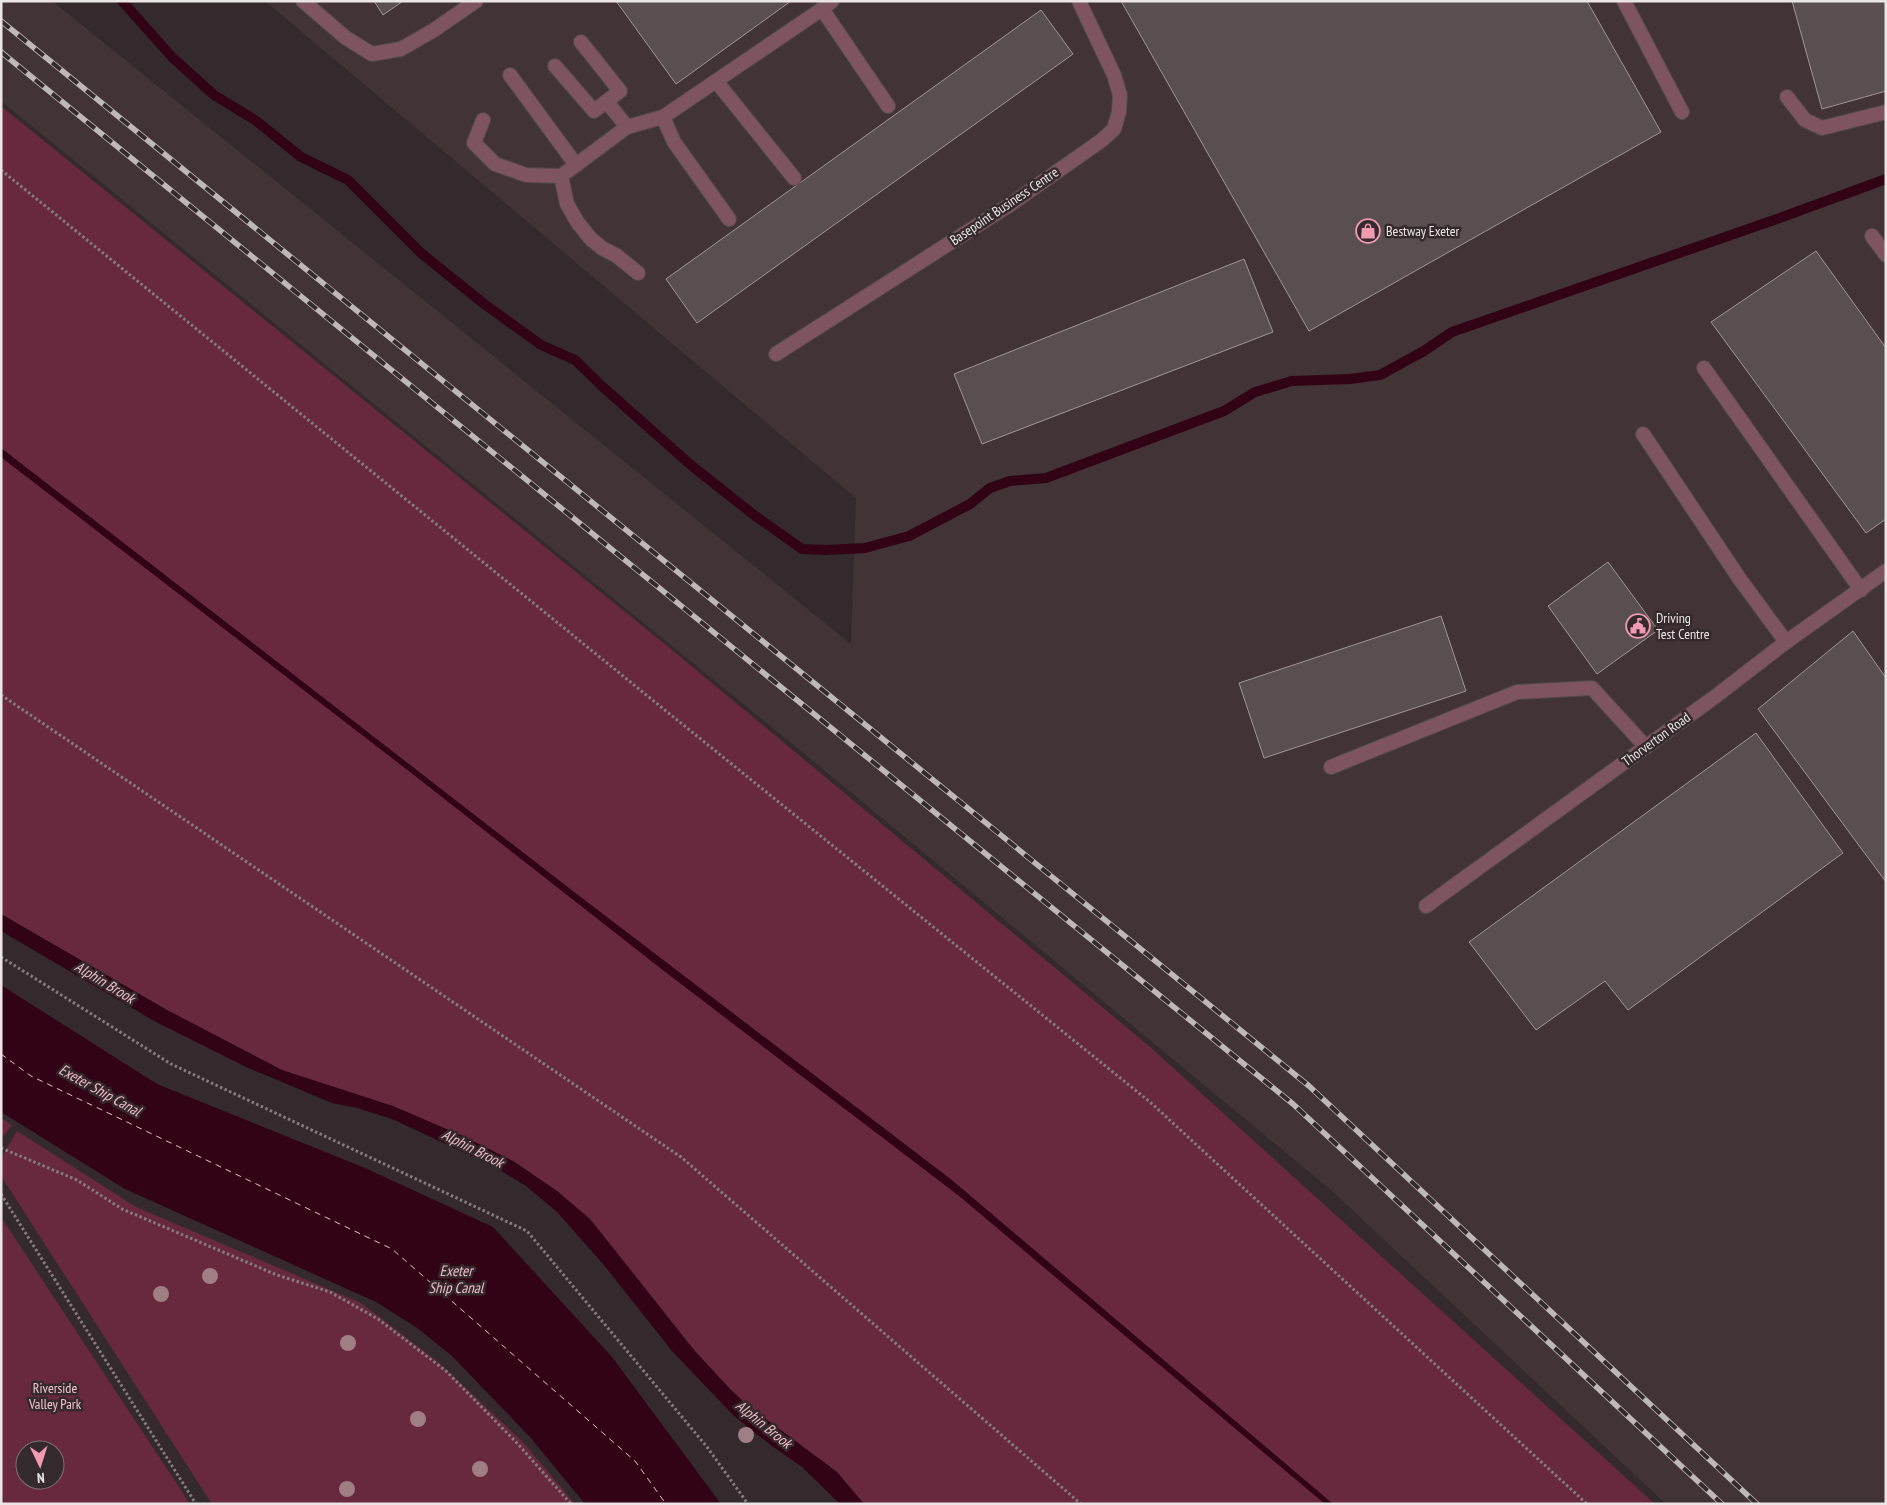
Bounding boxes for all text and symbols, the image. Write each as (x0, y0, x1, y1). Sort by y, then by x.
street label: Basepoint Business Centre (946, 163, 1062, 249)
shop icon: Bestway Exeter (1355, 218, 1381, 244)
place label: Bestway Exeter (1386, 222, 1459, 240)
place label: Driving Test Centre (1656, 609, 1710, 643)
public building icon: Driving Test Centre (1625, 613, 1651, 639)
street label: Thorverton Road (1618, 708, 1694, 770)
water label: Alphin Brook (72, 957, 140, 1008)
water label: Exeter Ship Canal (56, 1060, 146, 1121)
water label: Alphin Brook (439, 1124, 509, 1173)
water label: Exeter Ship Canal (429, 1261, 485, 1297)
park label: Riverside Valley Park (28, 1379, 82, 1413)
water label: Alphin Brook (732, 1396, 798, 1454)
north arrow (15, 1440, 65, 1490)
text: N (37, 1469, 45, 1487)

